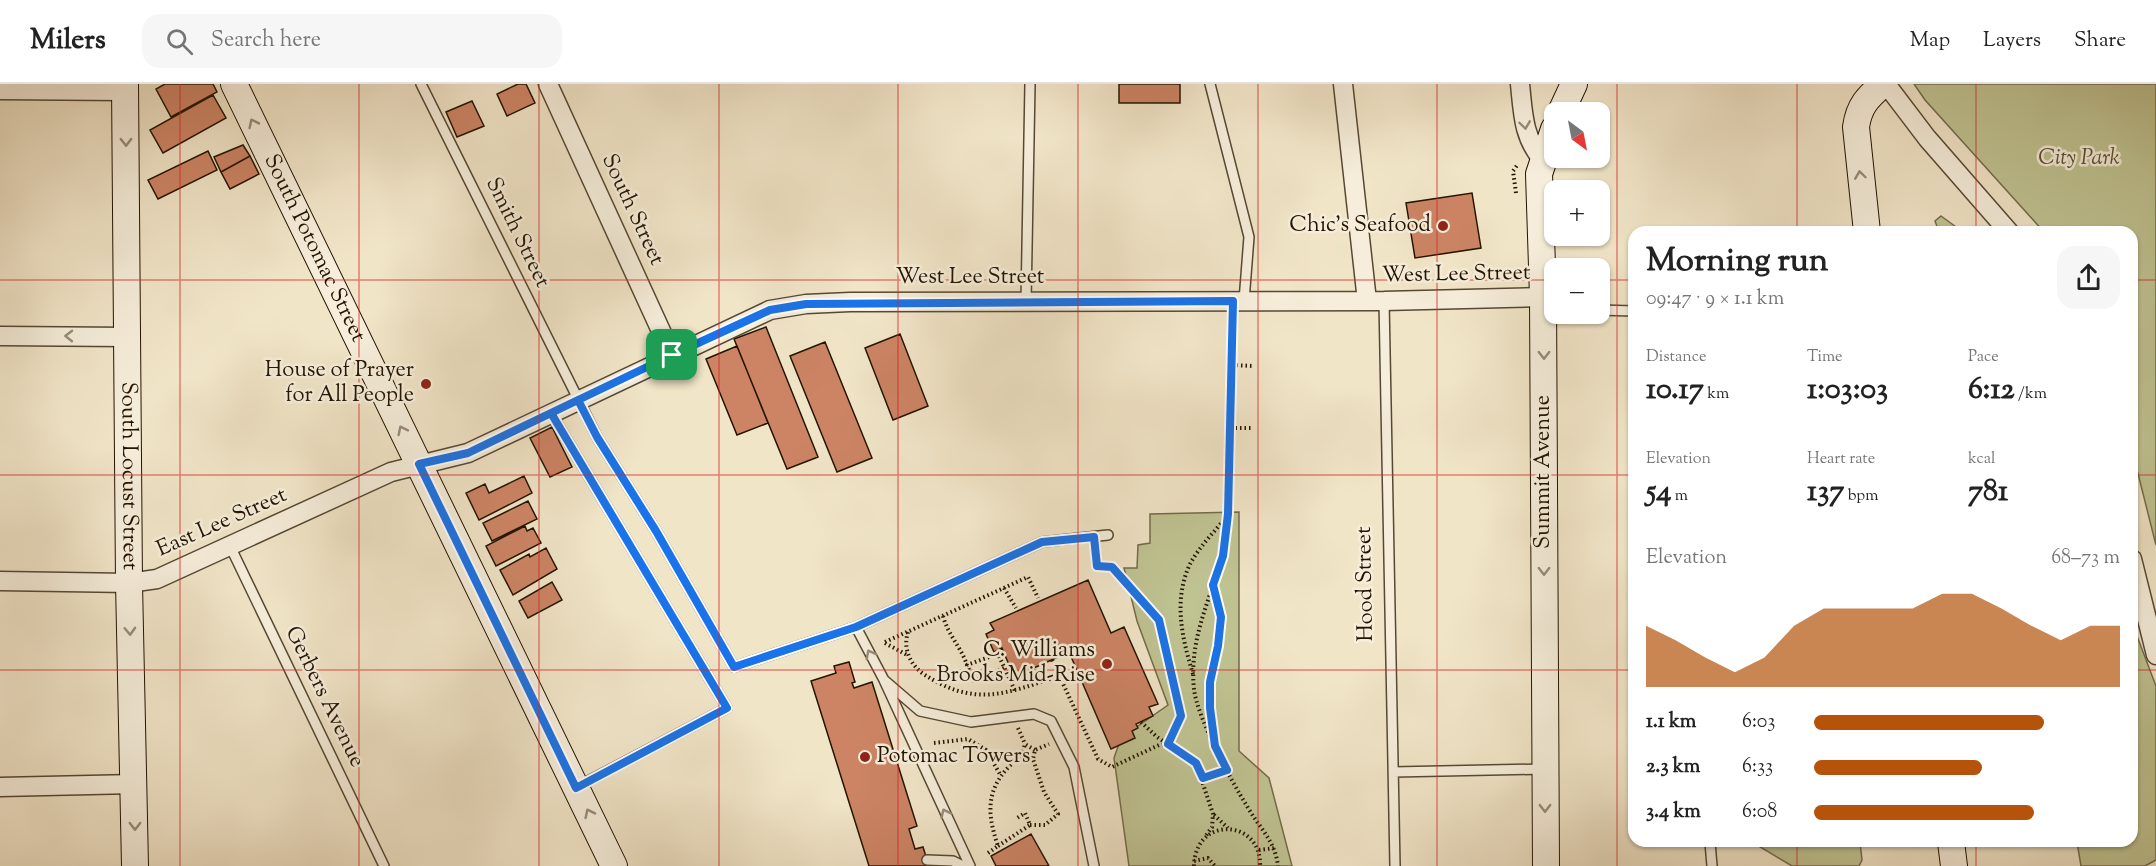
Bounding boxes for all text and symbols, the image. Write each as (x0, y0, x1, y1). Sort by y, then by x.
search box (142, 14, 562, 68)
text: Milers (30, 21, 106, 61)
icon: search (163, 25, 196, 58)
text: Search here (211, 25, 321, 57)
text: Map (1910, 26, 1950, 56)
text: Layers (1983, 26, 2041, 56)
text: Share (2074, 26, 2126, 56)
north arrow (1544, 102, 1610, 168)
map controls (1544, 102, 1610, 324)
one-way arrow (248, 118, 260, 129)
one-way arrow (1518, 120, 1531, 129)
one-way arrow (119, 138, 132, 147)
park label: City Park (2038, 143, 2120, 175)
street label: South Potomac Street (255, 149, 373, 348)
street label: South Street (592, 149, 672, 271)
one-way arrow (1854, 170, 1866, 179)
street label: Smith Street (476, 172, 558, 294)
button: + (1544, 180, 1610, 246)
place label: Chic's Seafood (1289, 210, 1431, 242)
marker: Chic's Seafood (1436, 219, 1450, 233)
text: Morning run (1646, 238, 1828, 286)
button: share (2057, 246, 2120, 309)
street label: West Lee Street (1381, 258, 1531, 292)
button: − (1544, 258, 1610, 324)
street label: West Lee Street (896, 262, 1045, 294)
text: 09:47 · 9 × 1.1 km (1646, 285, 1784, 314)
pin (646, 329, 697, 380)
one-way arrow (65, 330, 74, 343)
icon: arrive (655, 338, 688, 371)
text: Distance (1646, 346, 1706, 369)
text: Time (1807, 346, 1843, 369)
text: Pace (1968, 346, 1999, 369)
one-way arrow (1538, 351, 1550, 360)
place label: House of Prayer for All People (265, 355, 414, 412)
text: 10.17 (1646, 369, 1704, 412)
text: 1:03:03 (1807, 369, 1888, 412)
text: 6:12 (1968, 369, 2015, 412)
marker: House of Prayer for All People (419, 377, 433, 391)
street label: South Locust Street (111, 382, 145, 571)
text: km (1704, 383, 1729, 406)
text: /km (2015, 383, 2047, 406)
street label: Summit Avenue (1528, 395, 1560, 549)
one-way arrow (398, 426, 410, 437)
text: Elevation (1646, 448, 1711, 471)
text: Heart rate (1807, 448, 1875, 471)
text: kcal (1968, 448, 1996, 471)
text: 54 (1646, 471, 1671, 514)
text: 137 (1807, 471, 1844, 514)
text: 781 (1968, 471, 2008, 514)
street label: East Lee Street (152, 480, 293, 566)
text: m (1671, 485, 1688, 508)
text: bpm (1844, 485, 1878, 508)
street label: Hood Street (1349, 526, 1383, 642)
text: Elevation (1646, 544, 1727, 573)
text: 68–73 m (2051, 544, 2120, 573)
one-way arrow (1538, 567, 1550, 576)
street label: Gerbers Avenue (276, 621, 372, 773)
one-way arrow (124, 627, 137, 636)
place label: C. Williams Brooks Mid‐Rise (937, 635, 1095, 692)
one-way arrow (866, 649, 877, 660)
marker: C. Williams Brooks Mid‐Rise (1100, 657, 1114, 671)
text: 1.1 km (1646, 708, 1696, 737)
text: 6:03 (1742, 708, 1775, 737)
place label: Potomac Towers (877, 741, 1031, 773)
marker: Potomac Towers (858, 750, 872, 764)
text: 2.3 km (1646, 753, 1700, 782)
text: 6:33 (1742, 753, 1773, 782)
text: 3.4 km (1646, 798, 1701, 827)
text: 6:08 (1742, 798, 1777, 827)
one-way arrow (1539, 804, 1551, 813)
one-way arrow (941, 808, 953, 819)
one-way arrow (584, 809, 596, 820)
one-way arrow (129, 822, 141, 831)

